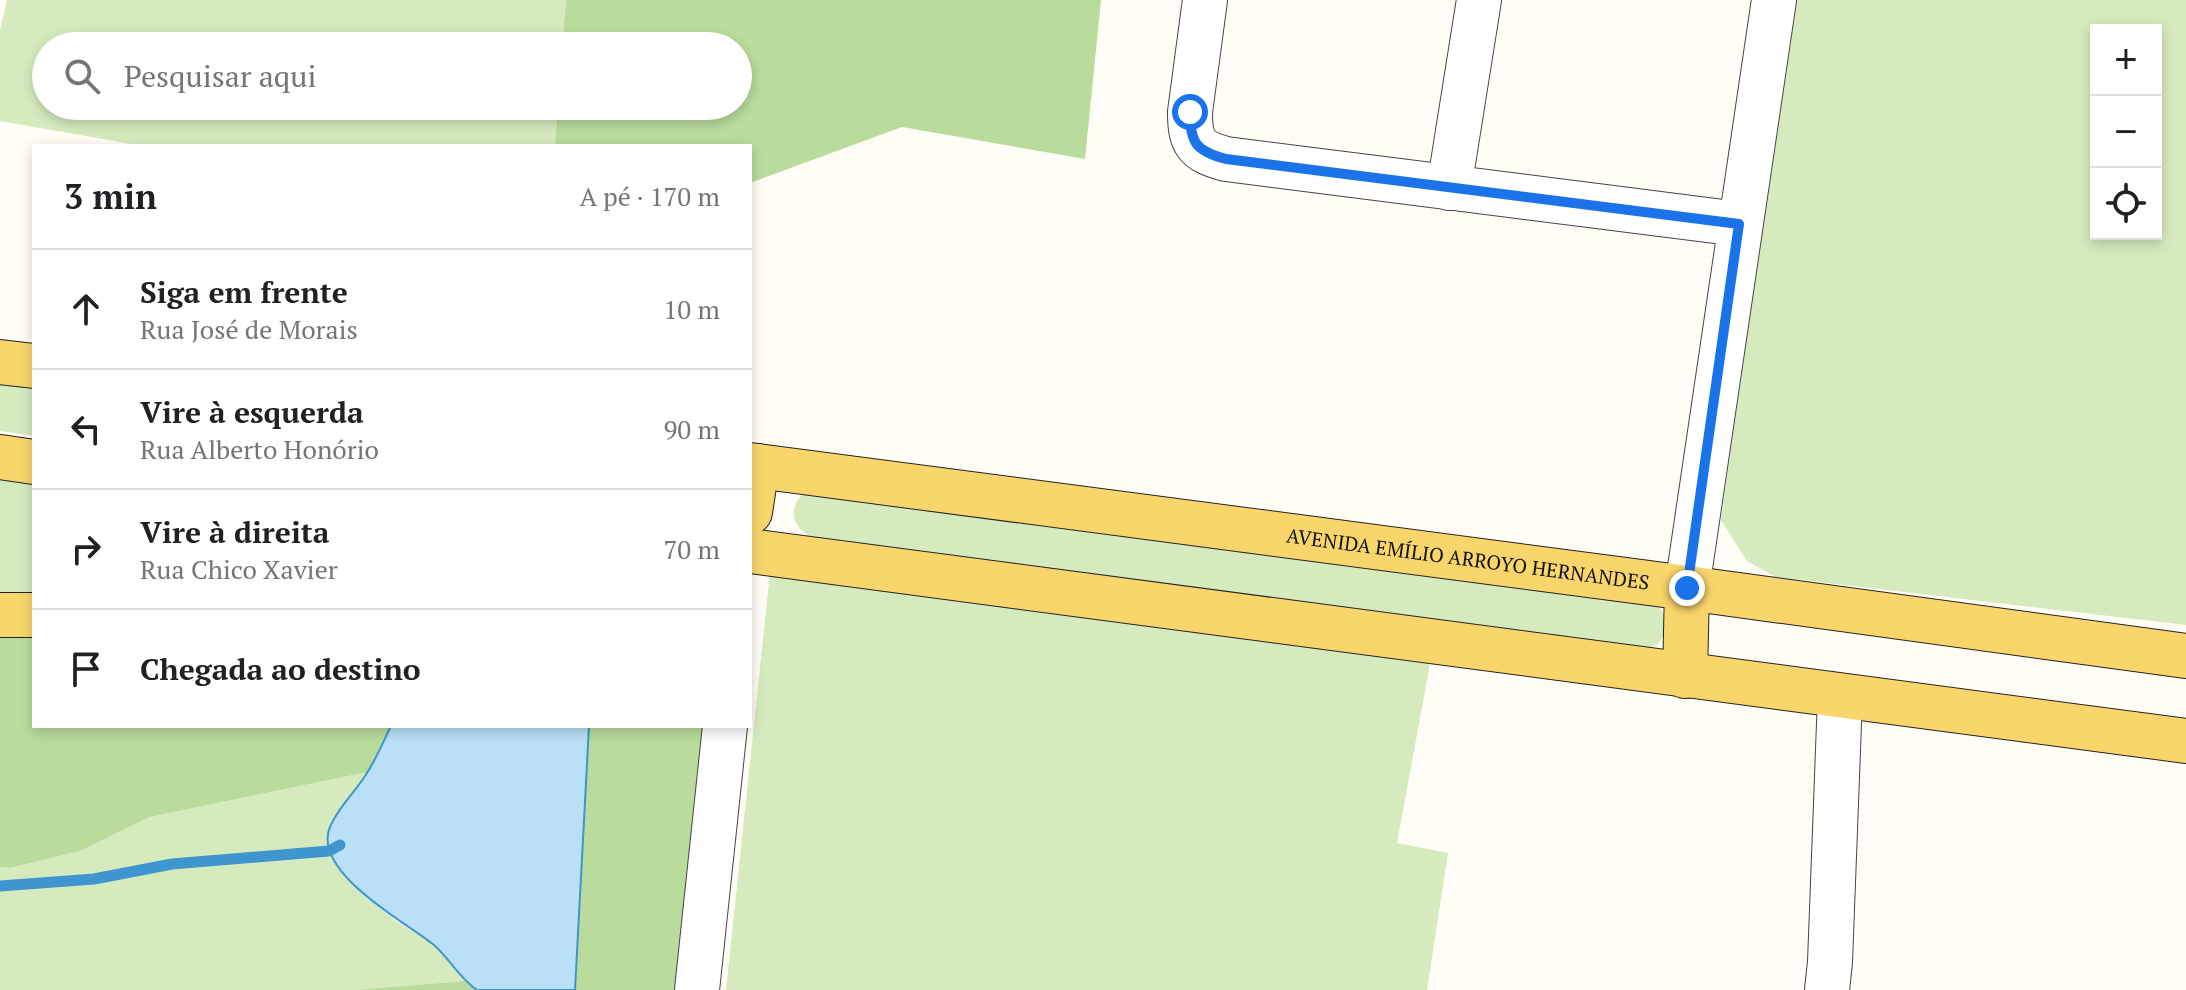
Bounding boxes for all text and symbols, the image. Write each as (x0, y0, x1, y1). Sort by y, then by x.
map controls (2090, 24, 2162, 240)
button: + (2090, 24, 2162, 96)
search box (32, 32, 752, 120)
icon: search (60, 54, 104, 98)
text: Pesquisar aqui (124, 56, 317, 96)
route start (1172, 94, 1208, 130)
button: − (2090, 96, 2162, 168)
button: locate (2090, 168, 2162, 240)
text: 3 min (64, 174, 157, 219)
text: A pé · 170 m (579, 179, 720, 213)
text: Siga em frente (140, 272, 348, 312)
icon: ahead (64, 287, 108, 331)
text: 10 m (664, 292, 720, 326)
text: Rua José de Morais (140, 312, 358, 346)
text: Vire à esquerda (140, 392, 364, 432)
icon: left (64, 407, 108, 451)
text: 90 m (664, 412, 720, 446)
text: Rua Alberto Honório (140, 432, 379, 466)
text: Vire à direita (140, 512, 330, 552)
street label: AVENIDA EMÍLIO ARROYO HERNANDES (1285, 522, 1651, 596)
icon: right (64, 527, 108, 571)
text: 70 m (664, 532, 720, 566)
text: Rua Chico Xavier (140, 552, 338, 586)
route end (1669, 570, 1705, 606)
icon: arrive (64, 647, 108, 691)
text: Chegada ao destino (140, 649, 421, 689)

